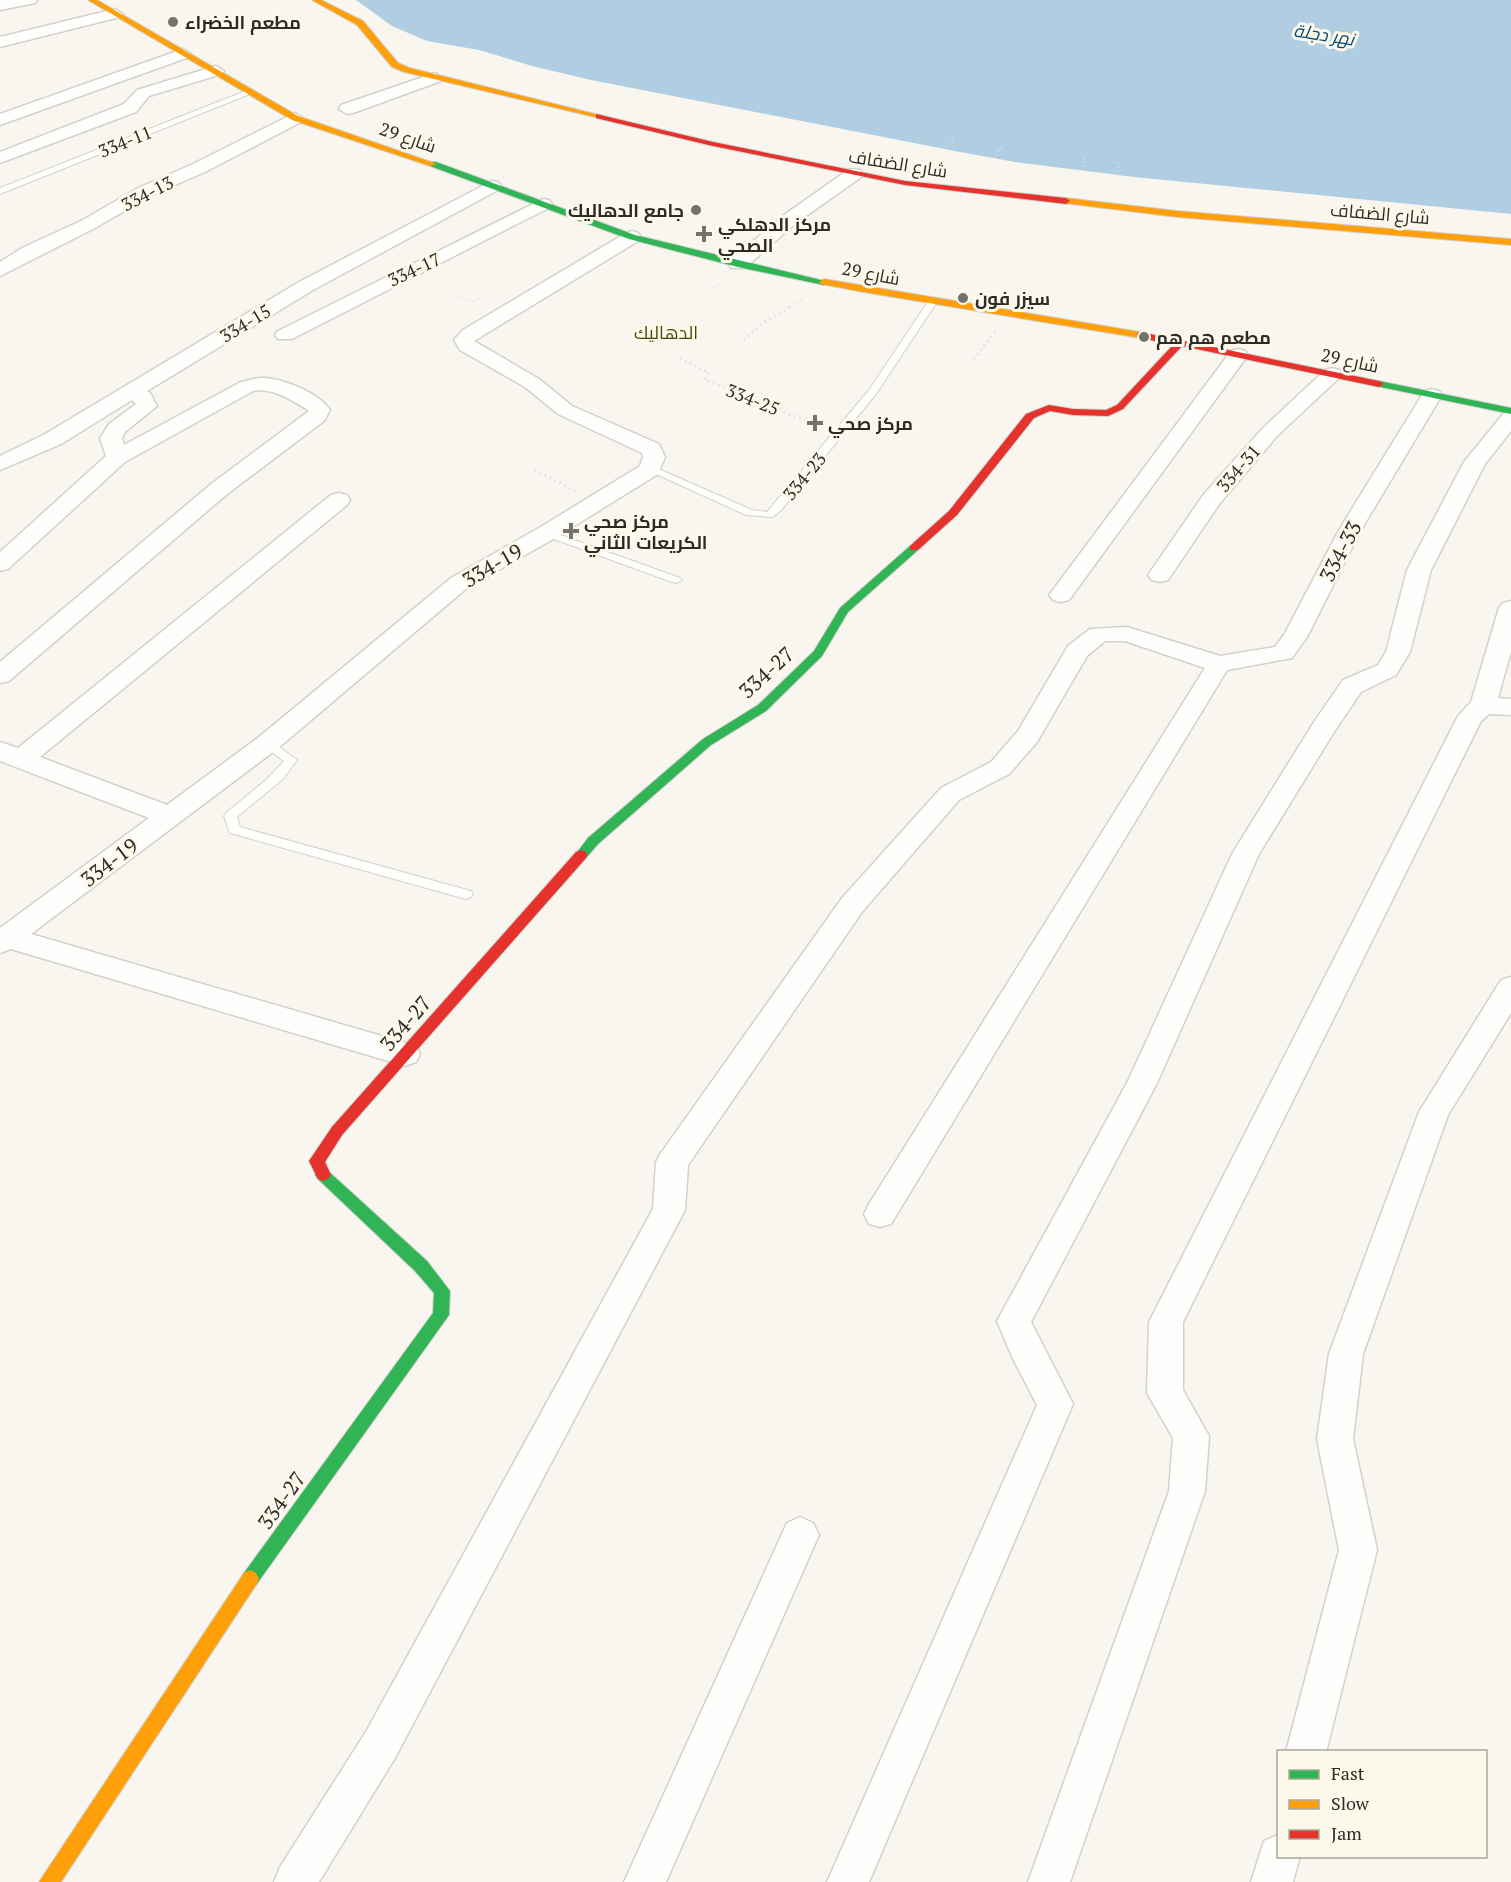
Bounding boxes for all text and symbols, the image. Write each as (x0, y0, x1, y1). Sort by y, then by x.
place label: مطعم الخضراء (185, 10, 301, 35)
marker: مطعم الخضراء (166, 15, 180, 29)
water label: نهر دجلة (1292, 17, 1358, 51)
street label: شارع 29 (376, 116, 440, 159)
street label: 334-11 (95, 119, 155, 163)
street label: شارع الضفاف (847, 143, 949, 184)
street label: 334-13 (117, 170, 177, 216)
street label: شارع الضفاف (1329, 197, 1431, 230)
place label: جامع الدهاليك (568, 198, 684, 223)
marker: جامع الدهاليك (689, 203, 703, 217)
place label: مركز الدهلكي الصحي (718, 212, 831, 261)
marker: مركز الدهلكي الصحي (695, 225, 713, 243)
street label: 334-17 (384, 246, 444, 292)
street label: شارع 29 (840, 256, 902, 291)
place label: سيزر فون (975, 286, 1050, 310)
marker: سيزر فون (956, 291, 970, 305)
street label: 334-15 (215, 298, 275, 348)
district label: الدهاليك (634, 320, 698, 344)
place label: مطعم هم هم (1156, 325, 1271, 350)
marker: مطعم هم هم (1137, 330, 1151, 344)
street label: شارع 29 (1319, 342, 1381, 379)
street label: 334-25 (723, 377, 783, 421)
place label: مركز صحي (828, 411, 913, 439)
marker: مركز صحي (806, 414, 824, 432)
street label: 334-31 (1211, 439, 1265, 497)
street label: 334-23 (777, 447, 831, 505)
place label: مركز صحي الكريعات الثاني (584, 509, 708, 558)
street label: 334-33 (1312, 516, 1368, 586)
marker: مركز صحي الكريعات الثاني (562, 522, 580, 540)
street label: 334-19 (457, 537, 527, 593)
street label: 334-27 (733, 640, 799, 704)
street label: 334-19 (75, 831, 143, 893)
street label: 334-27 (373, 989, 437, 1057)
street label: 334-27 (251, 1466, 311, 1534)
legend (1277, 1750, 1487, 1858)
text: Fast (1331, 1761, 1365, 1785)
text: Slow (1331, 1791, 1370, 1815)
text: Jam (1331, 1821, 1362, 1845)

